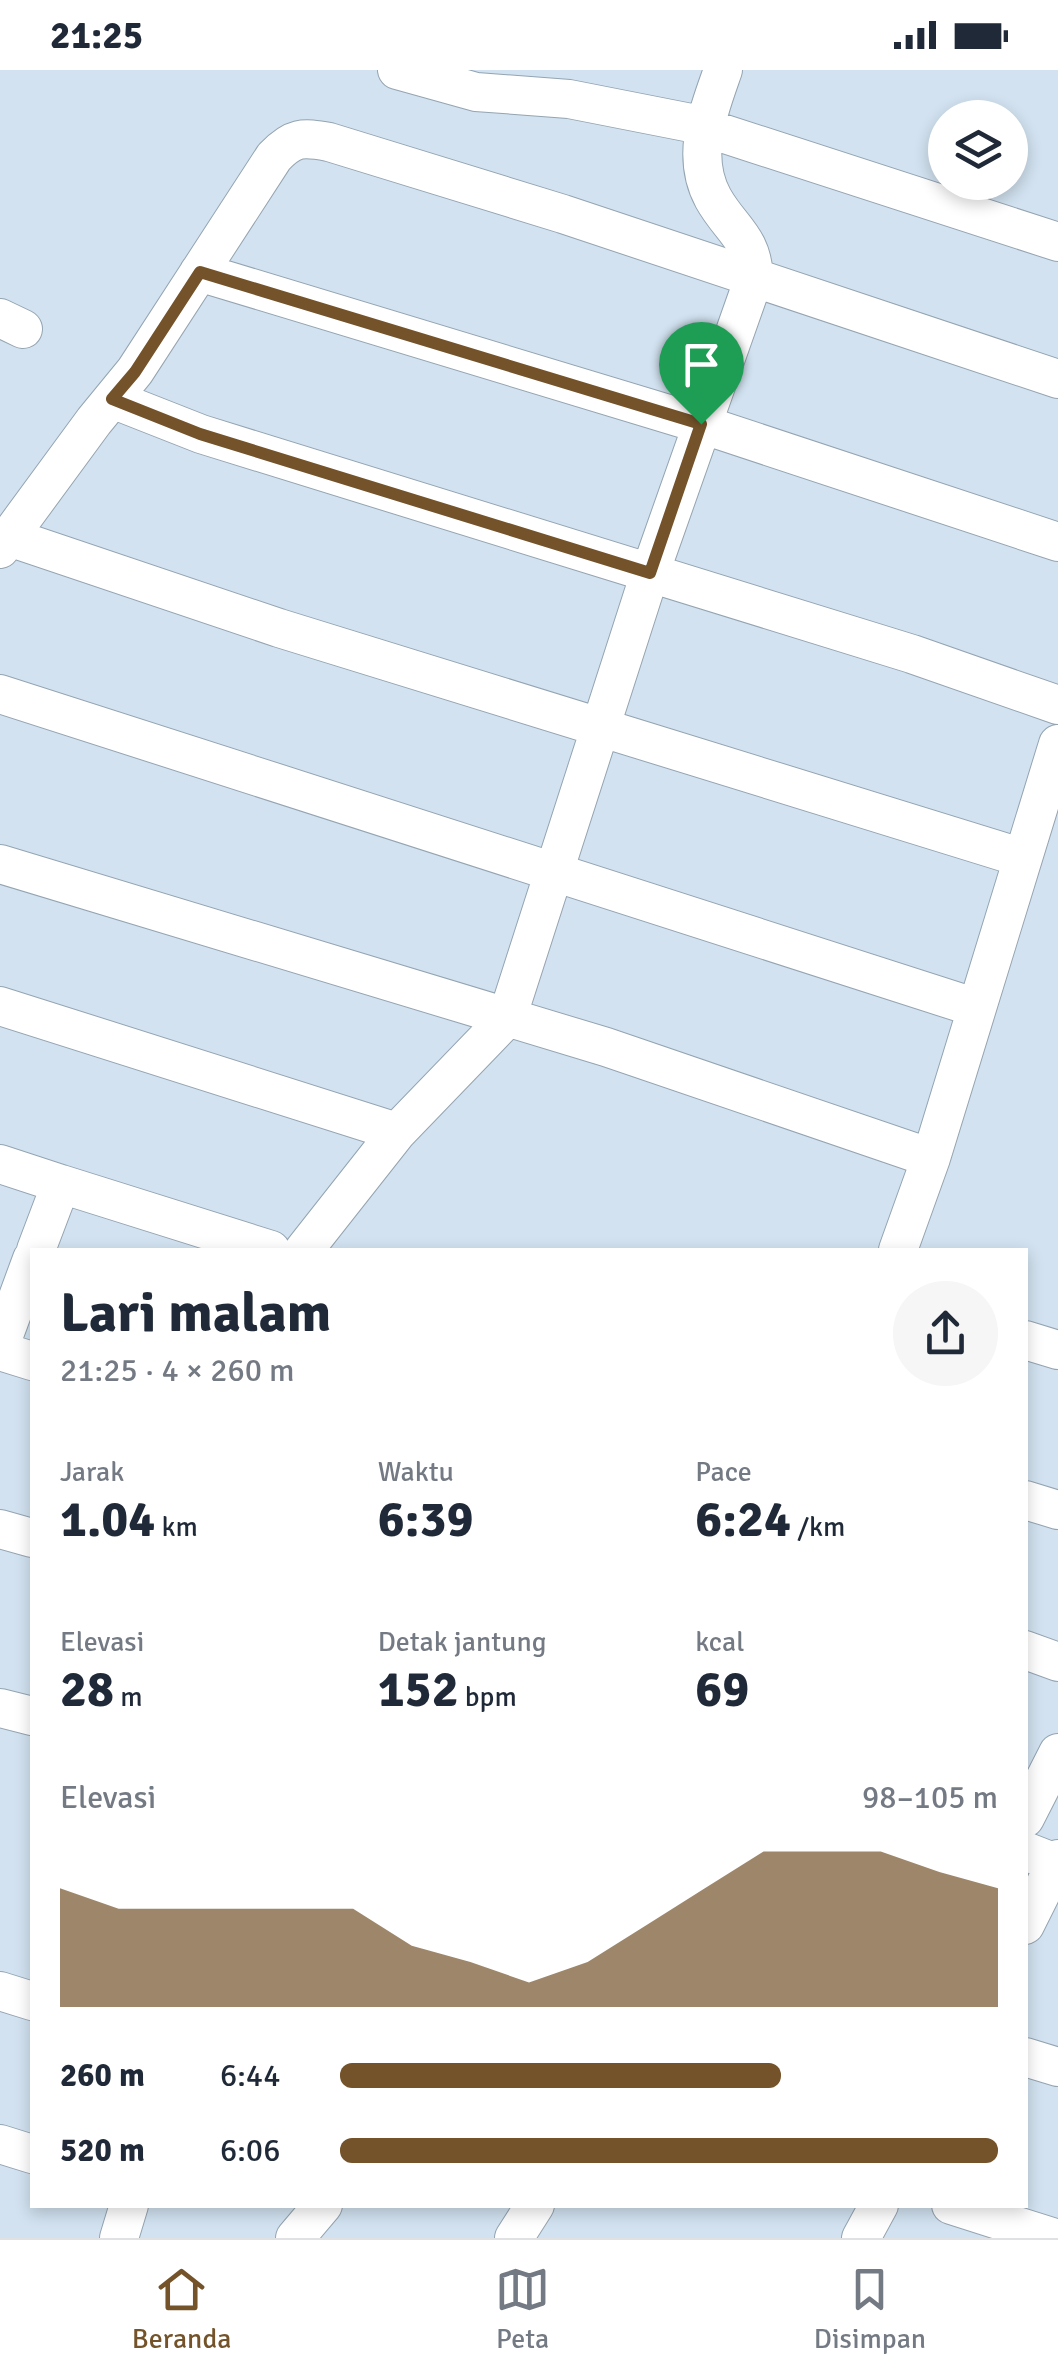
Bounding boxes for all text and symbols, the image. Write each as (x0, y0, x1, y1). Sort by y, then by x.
text: 21:25 (50, 12, 143, 59)
map controls (928, 100, 1028, 200)
button: layers (928, 100, 1028, 200)
pin (659, 322, 744, 425)
icon: arrive (674, 337, 729, 392)
text: Lari malam (60, 1279, 331, 1347)
button: share (893, 1281, 998, 1386)
text: 21:25 · 4 × 260 m (60, 1351, 295, 1390)
text: Jarak (60, 1455, 124, 1489)
text: Waktu (378, 1455, 454, 1489)
text: Pace (695, 1455, 752, 1489)
text: 1.04 (60, 1489, 155, 1551)
text: 6:39 (378, 1489, 473, 1551)
text: 6:24 (695, 1489, 791, 1551)
text: km (155, 1510, 198, 1544)
text: /km (791, 1510, 845, 1544)
text: Elevasi (60, 1625, 144, 1659)
text: Detak jantung (378, 1625, 546, 1659)
text: kcal (695, 1625, 744, 1659)
text: 28 (60, 1659, 114, 1721)
text: 152 (378, 1659, 459, 1721)
text: 69 (695, 1659, 749, 1721)
text: m (114, 1680, 143, 1714)
text: bpm (459, 1680, 517, 1714)
text: Elevasi (60, 1778, 156, 1817)
text: 98–105 m (862, 1778, 998, 1817)
text: 260 m (60, 2056, 145, 2095)
text: 6:44 (220, 2056, 280, 2095)
text: 520 m (60, 2131, 145, 2170)
text: 6:06 (220, 2131, 280, 2170)
tab: Beranda (132, 2262, 231, 2356)
tab: Peta (495, 2262, 550, 2356)
tab: Disimpan (814, 2262, 926, 2356)

